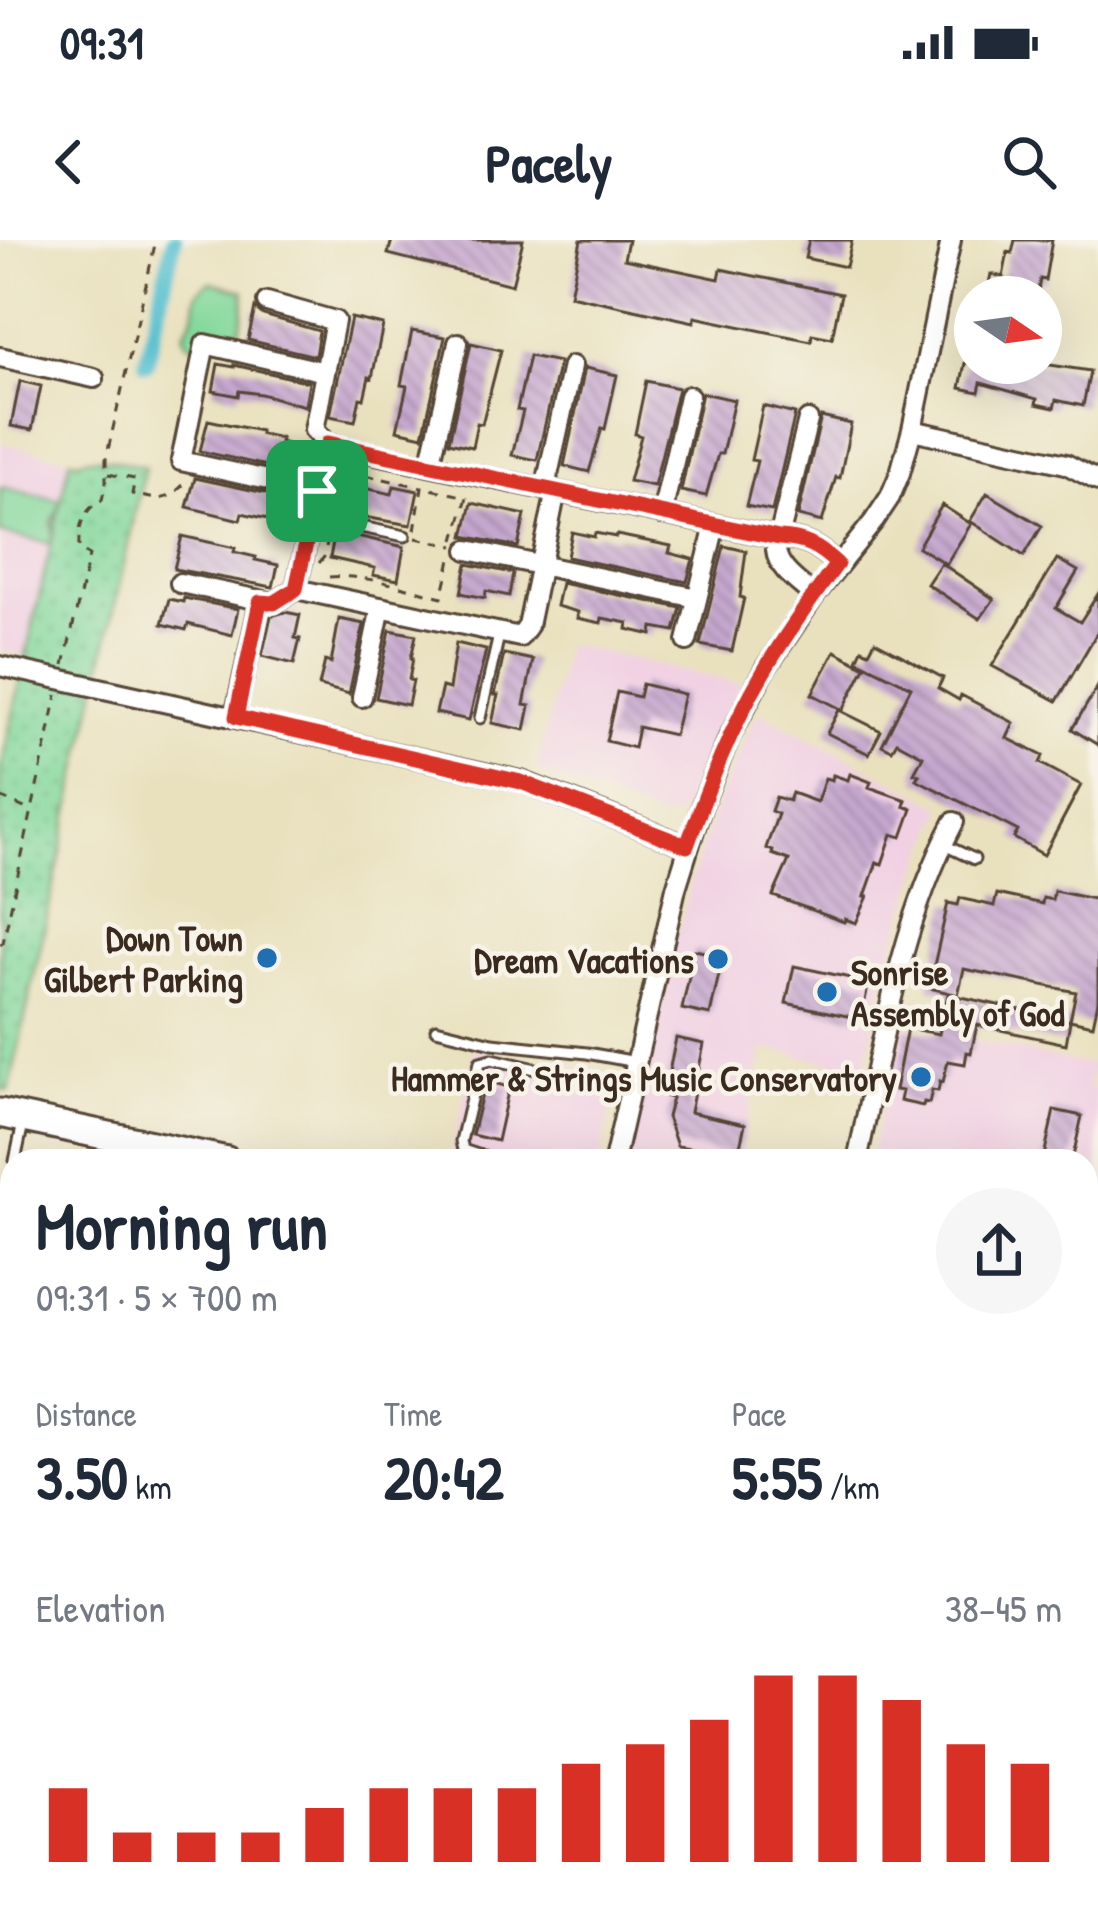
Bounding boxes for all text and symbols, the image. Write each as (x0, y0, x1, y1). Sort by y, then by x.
text: 09:31 (60, 12, 144, 73)
text: Pacely (486, 126, 612, 199)
icon: back (36, 129, 102, 195)
icon: search (996, 129, 1062, 195)
north arrow (954, 276, 1062, 384)
map controls (954, 276, 1062, 384)
pin (266, 440, 368, 542)
icon: arrive (284, 458, 350, 524)
place label: Down Town Gilbert Parking (44, 913, 243, 1004)
place label: Dream Vacations (474, 935, 694, 984)
marker: Down Town Gilbert Parking (254, 945, 280, 971)
marker: Dream Vacations (705, 946, 731, 972)
place label: Sonrise Assembly of God (851, 947, 1065, 1038)
marker: Sonrise Assembly of God (814, 979, 840, 1005)
place label: Hammer & Strings Music Conservatory (391, 1053, 897, 1103)
marker: Hammer & Strings Music Conservatory (908, 1064, 934, 1090)
text: Morning run (36, 1180, 328, 1270)
button: share (936, 1188, 1062, 1314)
text: 09:31 · 5 × 700 m (36, 1270, 278, 1323)
text: Distance (36, 1392, 137, 1436)
text: Time (384, 1392, 442, 1436)
text: Pace (732, 1392, 787, 1436)
text: 3.50 (36, 1436, 128, 1518)
text: 20:42 (384, 1436, 503, 1518)
text: 5:55 (732, 1436, 822, 1518)
text: km (128, 1465, 172, 1509)
text: /km (822, 1465, 880, 1509)
text: Elevation (36, 1581, 166, 1634)
text: 38–45 m (945, 1581, 1062, 1634)

